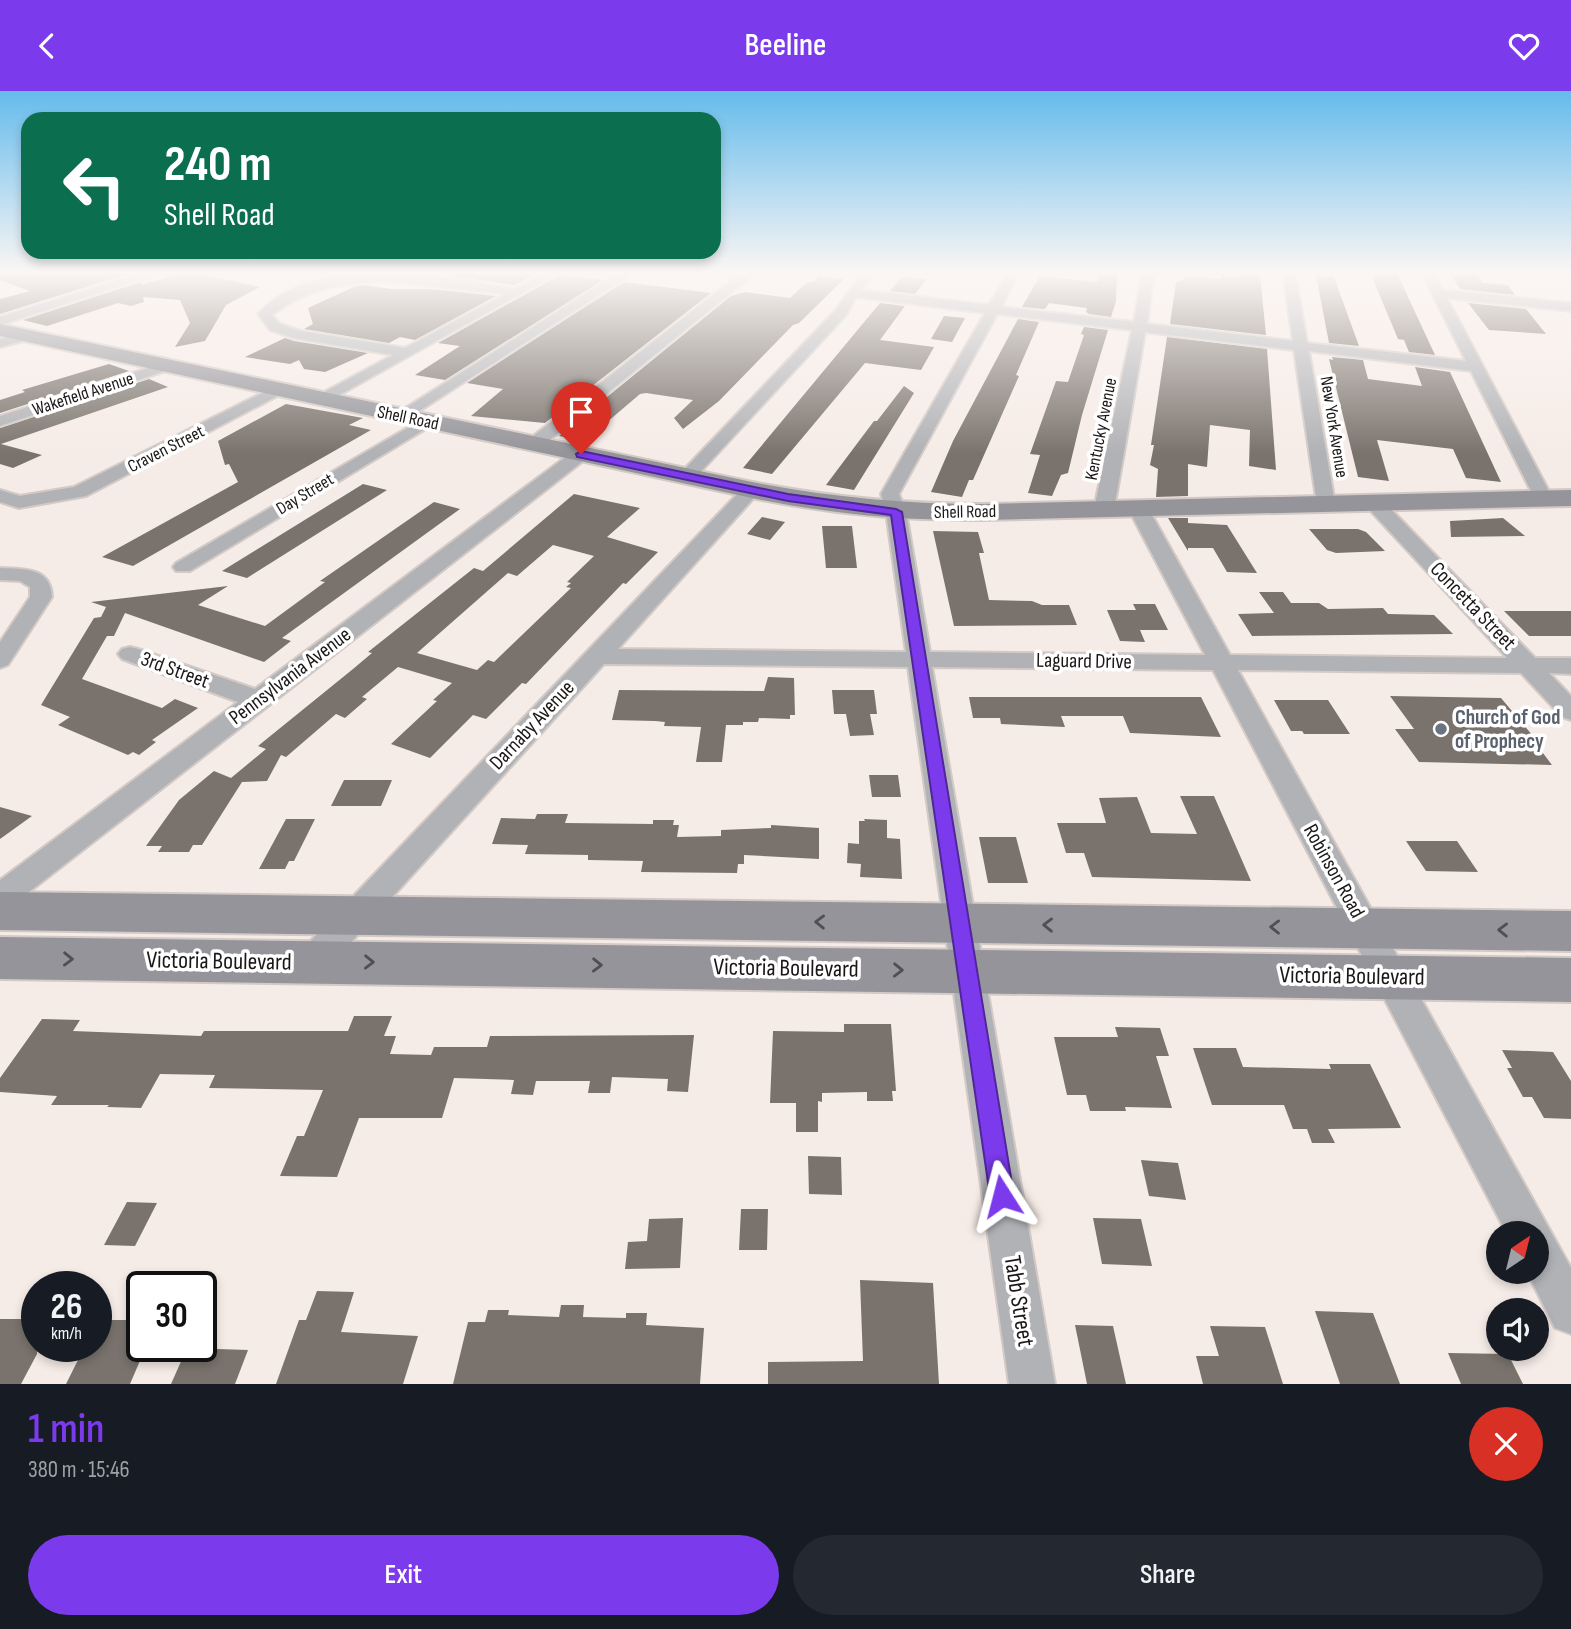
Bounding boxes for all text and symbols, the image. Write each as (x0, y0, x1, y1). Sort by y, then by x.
text: Beeline (745, 26, 826, 65)
icon: back (28, 27, 66, 65)
icon: heart (1505, 27, 1543, 65)
text: 240 m (164, 136, 272, 195)
icon: left (49, 140, 140, 231)
text: Shell Road (164, 196, 275, 235)
street label: Wakefield Avenue (30, 368, 136, 420)
street label: New York Avenue (1316, 375, 1352, 479)
street label: Kentucky Avenue (1081, 376, 1121, 482)
pin (551, 382, 611, 454)
icon: arrive (562, 393, 600, 431)
street label: Shell Road (375, 401, 441, 435)
street label: Craven Street (124, 421, 208, 477)
street label: Day Street (272, 468, 338, 519)
street label: Shell Road (934, 501, 996, 523)
street label: Concetta Street (1425, 557, 1521, 655)
street label: Pennsylvania Avenue (224, 622, 356, 730)
street label: 3rd Street (137, 646, 213, 694)
street label: Laguard Drive (1036, 648, 1132, 674)
street label: Darnaby Avenue (484, 675, 580, 775)
place label: Church of God of Prophecy (1455, 705, 1560, 754)
marker: Church of God of Prophecy (1433, 721, 1449, 737)
street label: Robinson Road (1298, 820, 1370, 922)
one-way arrow (815, 914, 825, 930)
one-way arrow (1042, 917, 1053, 933)
one-way arrow (1270, 919, 1280, 935)
one-way arrow (1497, 923, 1508, 938)
street label: Victoria Boulevard (146, 945, 292, 977)
one-way arrow (63, 951, 74, 967)
street label: Victoria Boulevard (713, 952, 859, 984)
one-way arrow (364, 954, 375, 970)
one-way arrow (591, 958, 602, 973)
street label: Victoria Boulevard (1279, 960, 1425, 992)
one-way arrow (892, 962, 903, 977)
position arrow (965, 1159, 1039, 1233)
north arrow (1486, 1221, 1549, 1285)
map controls (1486, 1221, 1549, 1361)
street label: Tabb Street (997, 1253, 1041, 1349)
speed limit sign: 30 (126, 1271, 217, 1362)
text: 26 (51, 1286, 82, 1329)
button: sound (1486, 1298, 1549, 1361)
text: km/h (51, 1323, 82, 1344)
text: 1 min (28, 1404, 104, 1455)
button: close (1469, 1407, 1543, 1481)
text: 380 m · 15:46 (28, 1456, 130, 1484)
button: Exit (28, 1535, 779, 1615)
button: Share (793, 1535, 1543, 1615)

